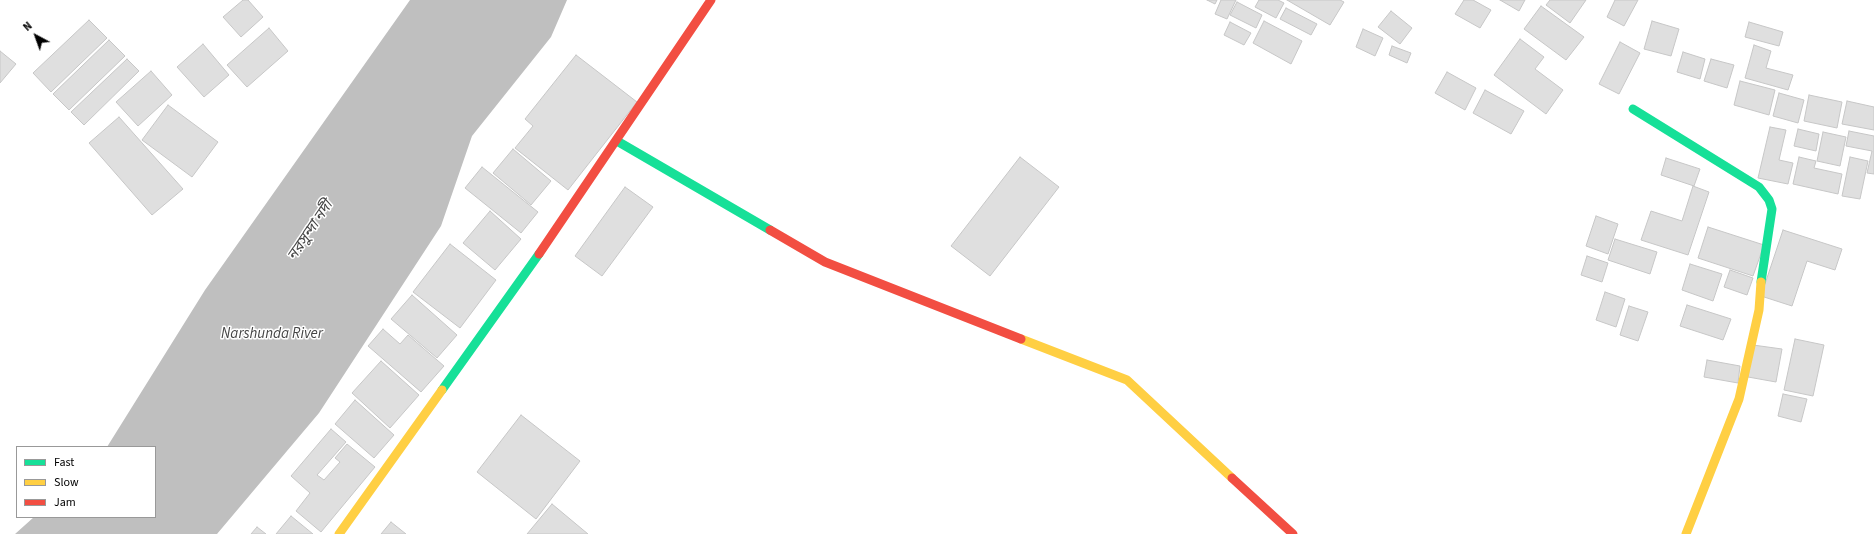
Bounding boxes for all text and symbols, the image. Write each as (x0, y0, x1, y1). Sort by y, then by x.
north arrow (16, 16, 56, 56)
text: N (20, 19, 35, 35)
water label: নরসুন্দা নদী (284, 198, 338, 264)
water label: Narshunda River (221, 326, 323, 344)
legend (16, 446, 156, 518)
text: Fast (54, 454, 74, 471)
text: Slow (54, 474, 79, 491)
text: Jam (54, 494, 76, 511)

